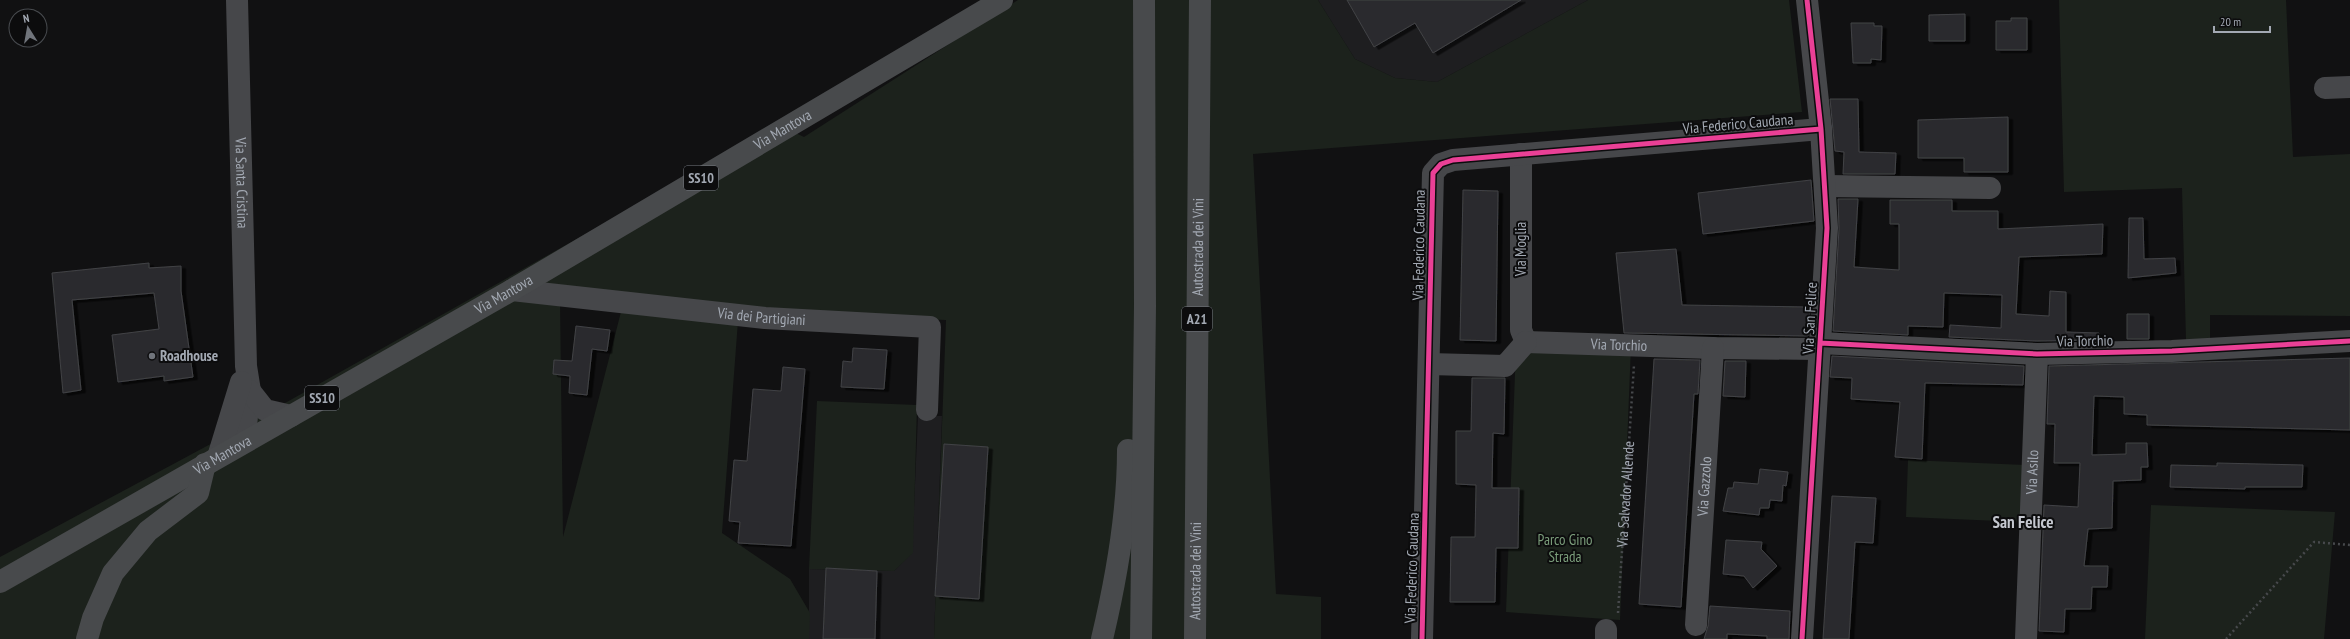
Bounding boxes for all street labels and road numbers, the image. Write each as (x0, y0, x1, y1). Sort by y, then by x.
street label: Via Mantova (749, 105, 815, 154)
street label: Via Federico Caudana (1681, 109, 1794, 138)
street label: Via Santa Cristina (231, 136, 253, 229)
road number: SS10 (684, 166, 718, 190)
street label: Via Federico Caudana (1408, 189, 1429, 302)
street label: Autostrada dei Vini (1188, 198, 1207, 296)
street label: Via Moglia (1511, 222, 1530, 277)
street label: Via Mantova (470, 270, 536, 319)
street label: Via San Felice (1798, 282, 1821, 355)
street label: Via dei Partigiani (716, 303, 806, 329)
road number: A21 (1182, 307, 1212, 331)
street label: Via Torchio (2056, 331, 2113, 351)
street label: Via Torchio (1589, 334, 1648, 355)
road number: SS10 (305, 386, 339, 410)
street label: Via Mantova (189, 431, 255, 479)
street label: Via Salvador Allende (1612, 440, 1638, 549)
street label: Via Asilo (2022, 450, 2042, 496)
street label: Via Gazzolo (1693, 456, 1715, 518)
street label: Via Federico Caudana (1400, 512, 1423, 625)
street label: Autostrada dei Vini (1185, 522, 1205, 620)

